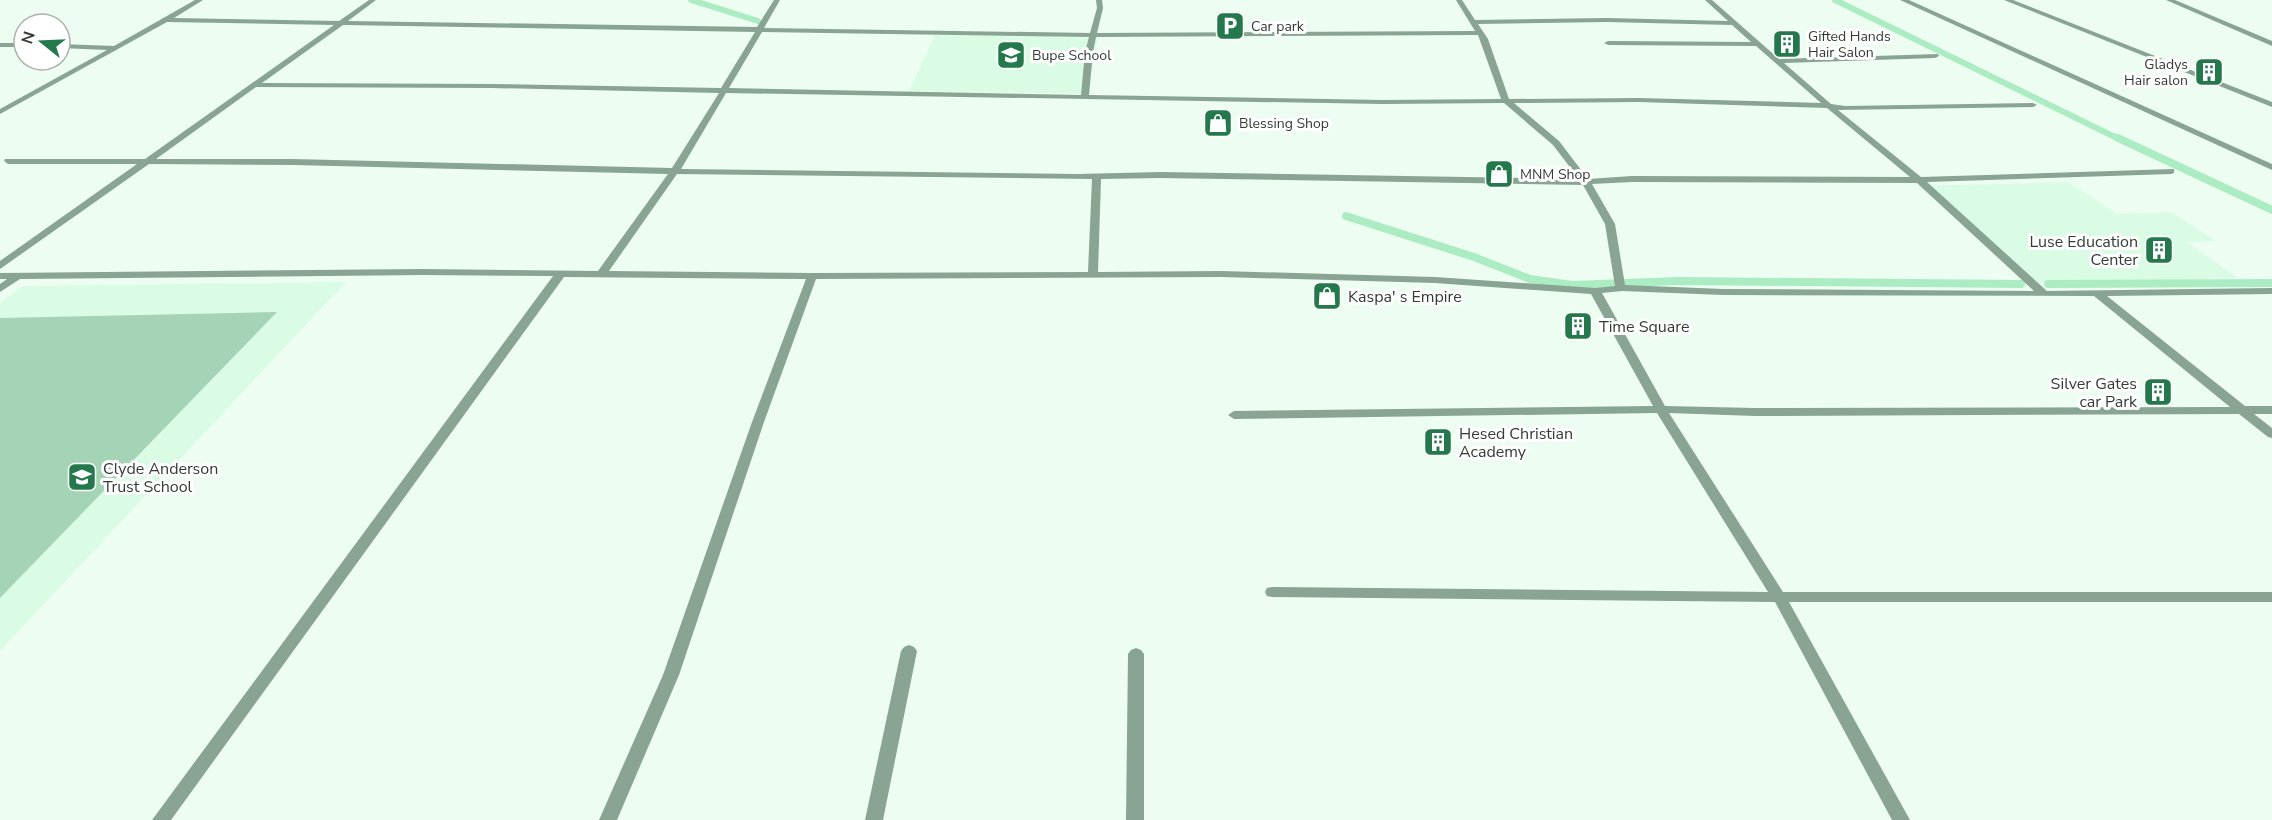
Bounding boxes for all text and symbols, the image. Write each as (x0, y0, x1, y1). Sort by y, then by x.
parking icon: Car park (1214, 10, 1246, 42)
north arrow (12, 12, 72, 72)
place label: Car park (1251, 17, 1305, 36)
place label: Gifted Hands Hair Salon (1808, 27, 1891, 62)
building icon: Gifted Hands Hair Salon (1771, 28, 1803, 60)
text: N (16, 29, 41, 47)
school or university icon: Bupe School (995, 39, 1027, 71)
place label: Bupe School (1032, 46, 1112, 65)
place label: Gladys Hair salon (2124, 55, 2188, 90)
building icon: Gladys Hair salon (2193, 56, 2225, 88)
shop icon: Blessing Shop (1202, 107, 1234, 139)
place label: Blessing Shop (1239, 114, 1329, 133)
shop icon: MNM Shop (1483, 158, 1515, 190)
place label: MNM Shop (1520, 165, 1590, 184)
place label: Luse Education Center (2029, 231, 2138, 271)
building icon: Luse Education Center (2143, 234, 2175, 266)
shop icon: Kaspa' s Empire (1311, 280, 1343, 312)
place label: Kaspa' s Empire (1348, 286, 1462, 308)
building icon: Time Square (1562, 310, 1594, 342)
place label: Time Square (1599, 316, 1689, 338)
place label: Silver Gates car Park (2051, 373, 2138, 413)
building icon: Silver Gates car Park (2142, 376, 2174, 408)
place label: Hesed Christian Academy (1459, 423, 1573, 463)
building icon: Hesed Christian Academy (1422, 426, 1454, 458)
place label: Clyde Anderson Trust School (103, 458, 218, 498)
school or university icon: Clyde Anderson Trust School (66, 461, 98, 493)

